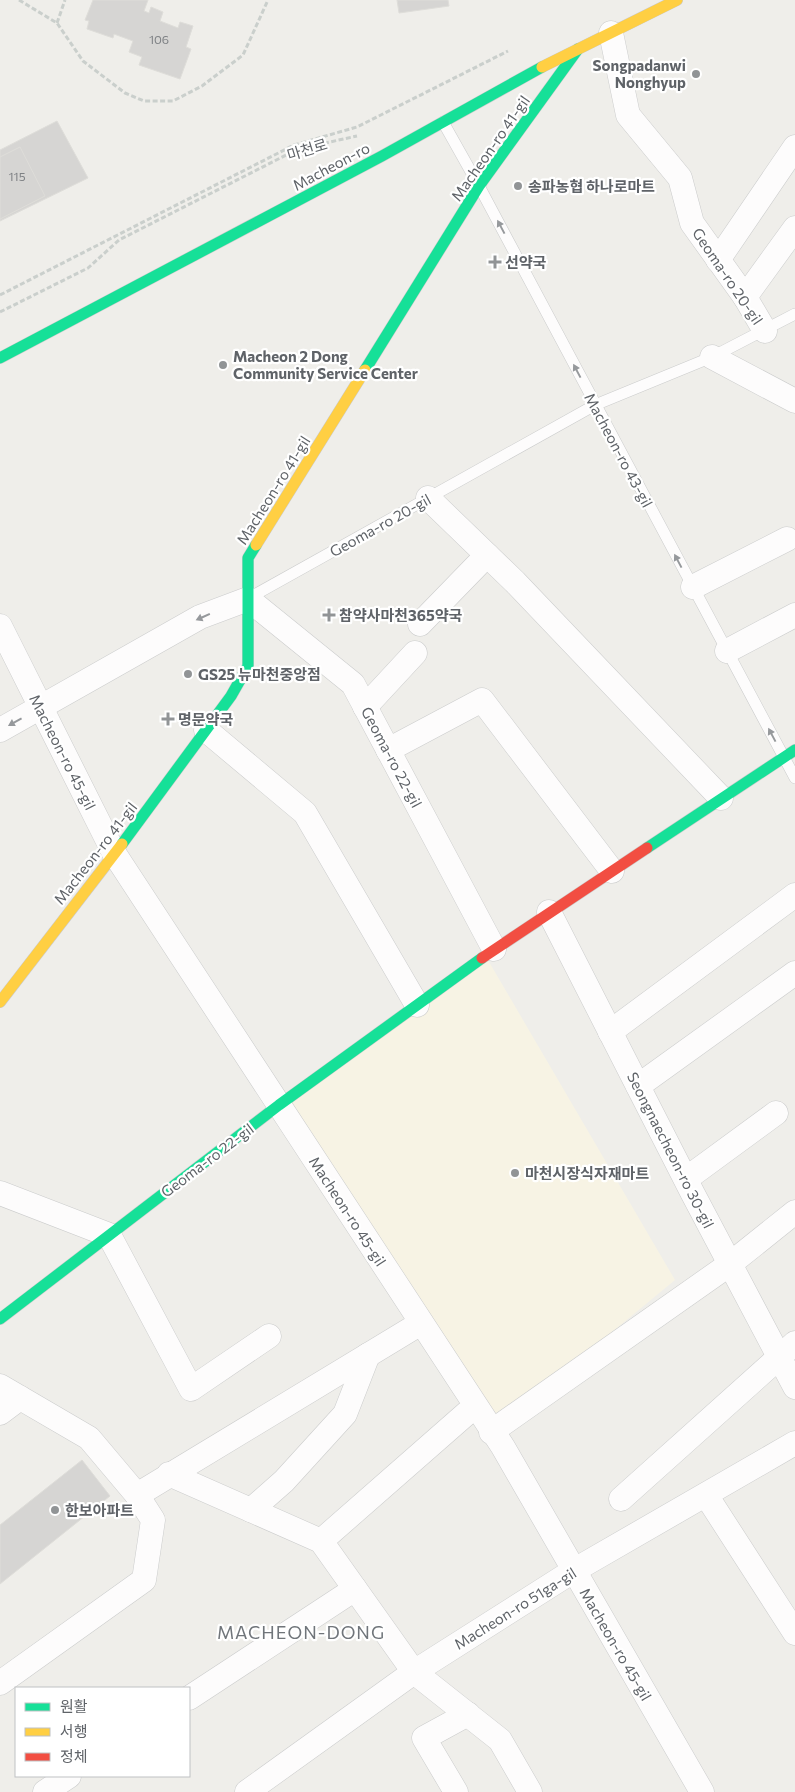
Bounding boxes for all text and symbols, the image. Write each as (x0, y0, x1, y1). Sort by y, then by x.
house number: 106 (149, 32, 169, 46)
place label: Songpadanwi Nonghyup (593, 56, 686, 91)
marker: Songpadanwi Nonghyup (690, 68, 702, 80)
street label: Macheon-ro 41-gil (447, 92, 533, 204)
street label: 마천로 (285, 134, 329, 164)
street label: Macheon-ro (289, 138, 373, 194)
house number: 115 (8, 169, 26, 183)
place label: 송파농협 하나로마트 (528, 177, 655, 195)
marker: 송파농협 하나로마트 (512, 180, 524, 192)
one-way arrow (497, 220, 505, 235)
street label: Geoma-ro 20-gil (689, 224, 767, 328)
place label: 선약국 (505, 253, 547, 271)
marker: 선약국 (489, 256, 501, 268)
place label: Macheon 2 Dong Community Service Center (233, 347, 418, 382)
marker: Macheon 2 Dong Community Service Center (217, 359, 229, 371)
one-way arrow (573, 364, 581, 378)
street label: Macheon-ro 43-gil (581, 390, 657, 510)
street label: Macheon-ro 41-gil (232, 432, 314, 548)
street label: Geoma-ro 20-gil (326, 490, 434, 560)
one-way arrow (674, 554, 683, 567)
place label: 참약사마천365약국 (339, 606, 463, 624)
marker: 참약사마천365약국 (323, 609, 335, 621)
one-way arrow (196, 613, 210, 621)
place label: GS25 뉴마천중앙점 (198, 665, 321, 683)
marker: GS25 뉴마천중앙점 (182, 668, 194, 680)
street label: Macheon-ro 45-gil (26, 691, 100, 813)
street label: Geoma-ro 22-gil (358, 704, 426, 810)
place label: 명문약국 (178, 710, 233, 728)
marker: 명문약국 (162, 713, 174, 725)
one-way arrow (8, 718, 22, 726)
one-way arrow (768, 727, 776, 742)
street label: Macheon-ro 41-gil (50, 798, 140, 908)
street label: Seongnaecheon-ro 30-gil (624, 1069, 718, 1231)
street label: Geoma-ro 22-gil (157, 1119, 257, 1201)
street label: Macheon-ro 45-gil (306, 1153, 390, 1269)
place label: 마천시장식자재마트 (525, 1164, 649, 1182)
marker: 마천시장식자재마트 (509, 1167, 521, 1179)
place label: 한보아파트 (65, 1501, 134, 1519)
marker: 한보아파트 (49, 1504, 61, 1516)
street label: Macheon-ro 51ga-gil (451, 1563, 579, 1653)
street label: Macheon-ro 45-gil (576, 1584, 656, 1704)
district label: MACHEON-DONG (217, 1621, 385, 1643)
legend (15, 1687, 190, 1777)
text: 원활 (60, 1697, 88, 1715)
text: 서행 (60, 1722, 88, 1740)
text: 정체 (60, 1747, 88, 1765)

